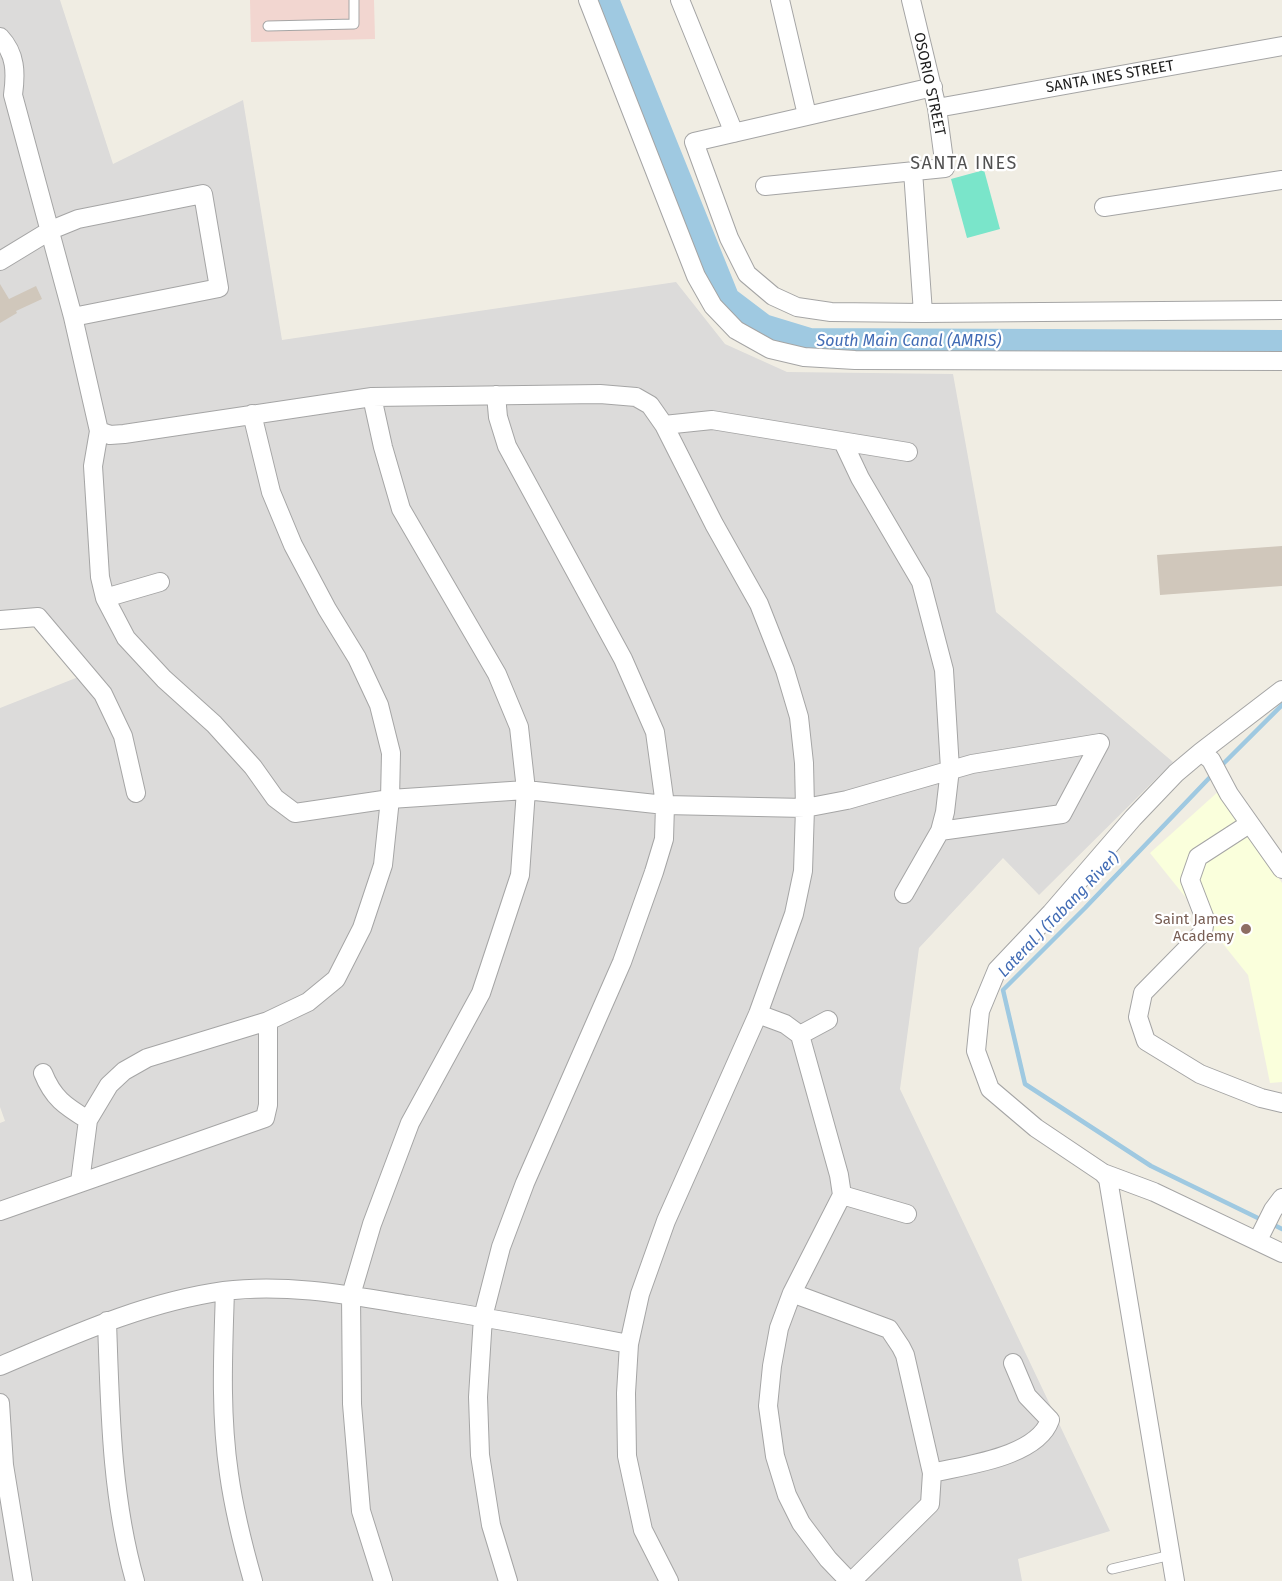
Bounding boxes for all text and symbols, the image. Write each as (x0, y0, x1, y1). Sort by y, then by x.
street label: OSORIO STREET (909, 31, 949, 137)
street label: SANTA INES STREET (1045, 57, 1175, 97)
district label: SANTA INES (910, 153, 1018, 175)
water label: South Main Canal (AMRIS) (817, 332, 1001, 352)
water label: Lateral J (Tabang River) (994, 848, 1124, 982)
place label: Saint James Academy (1154, 911, 1234, 946)
marker: Saint James Academy (1239, 922, 1253, 936)

